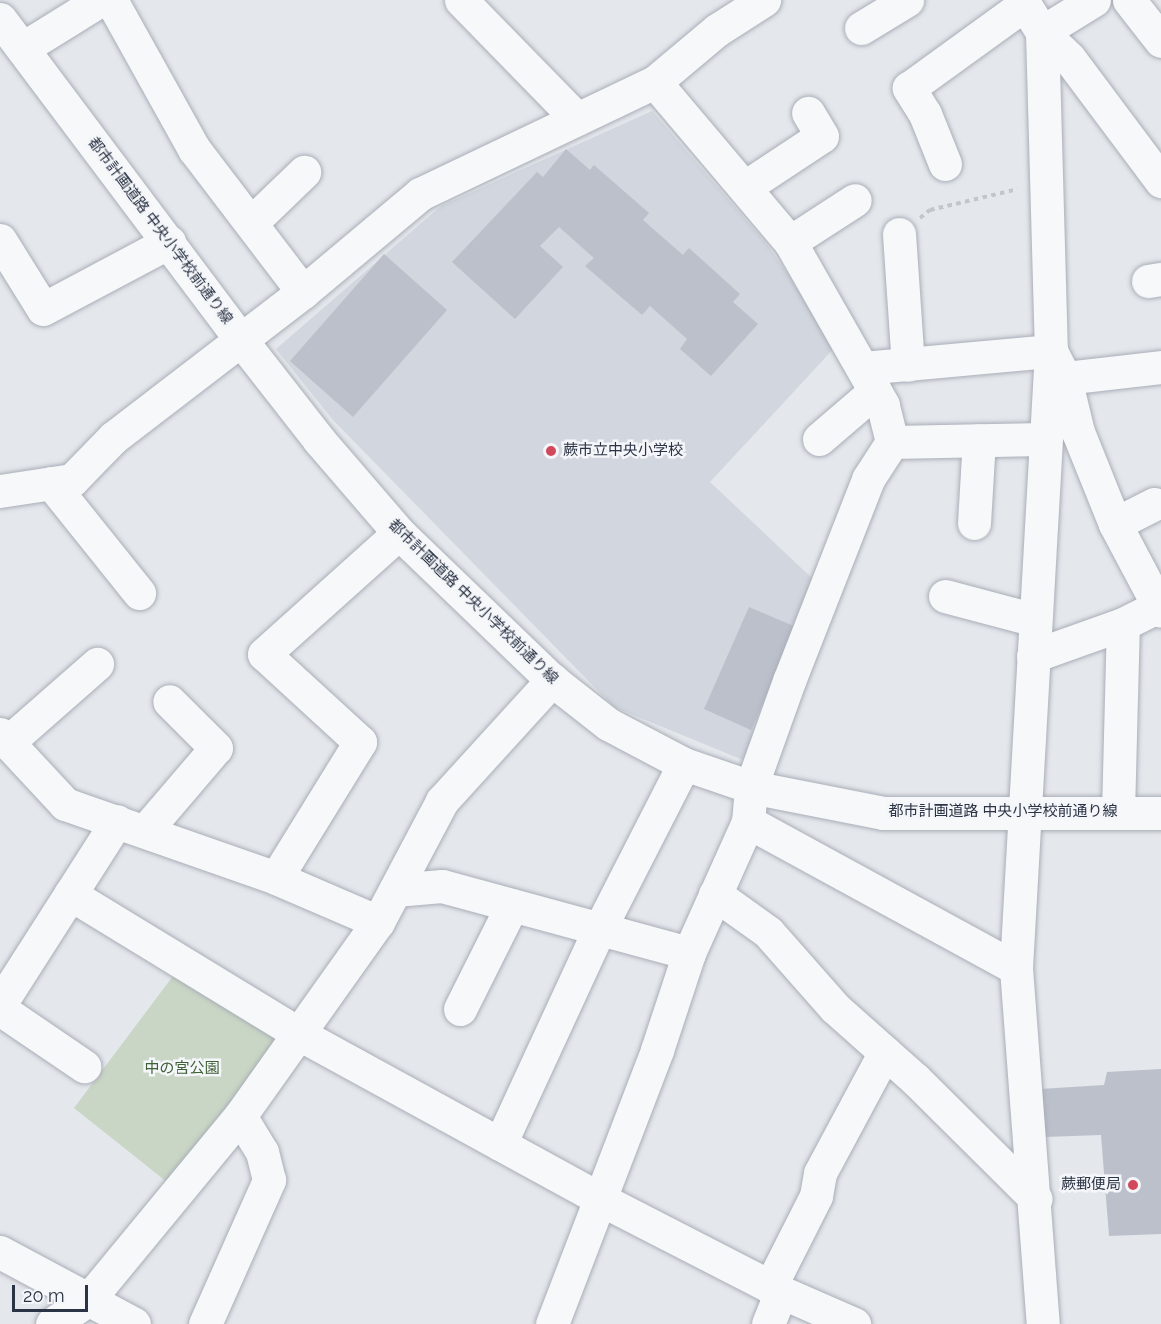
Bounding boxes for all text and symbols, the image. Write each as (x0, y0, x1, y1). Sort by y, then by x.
street label: 都市計画道路 中央小学校前通り線 (84, 134, 236, 328)
place label: 蕨市立中央小学校 (563, 442, 683, 460)
marker: 蕨市立中央小学校 (544, 444, 558, 458)
street label: 都市計画道路 中央小学校前通り線 (384, 516, 562, 688)
street label: 都市計画道路 中央小学校前通り線 (889, 803, 1117, 821)
park label: 中の宮公園 (145, 1060, 219, 1078)
place label: 蕨郵便局 (1061, 1176, 1121, 1194)
marker: 蕨郵便局 (1126, 1178, 1140, 1192)
scale bar (15, 1273, 92, 1311)
text: 20 m (23, 1285, 65, 1306)

